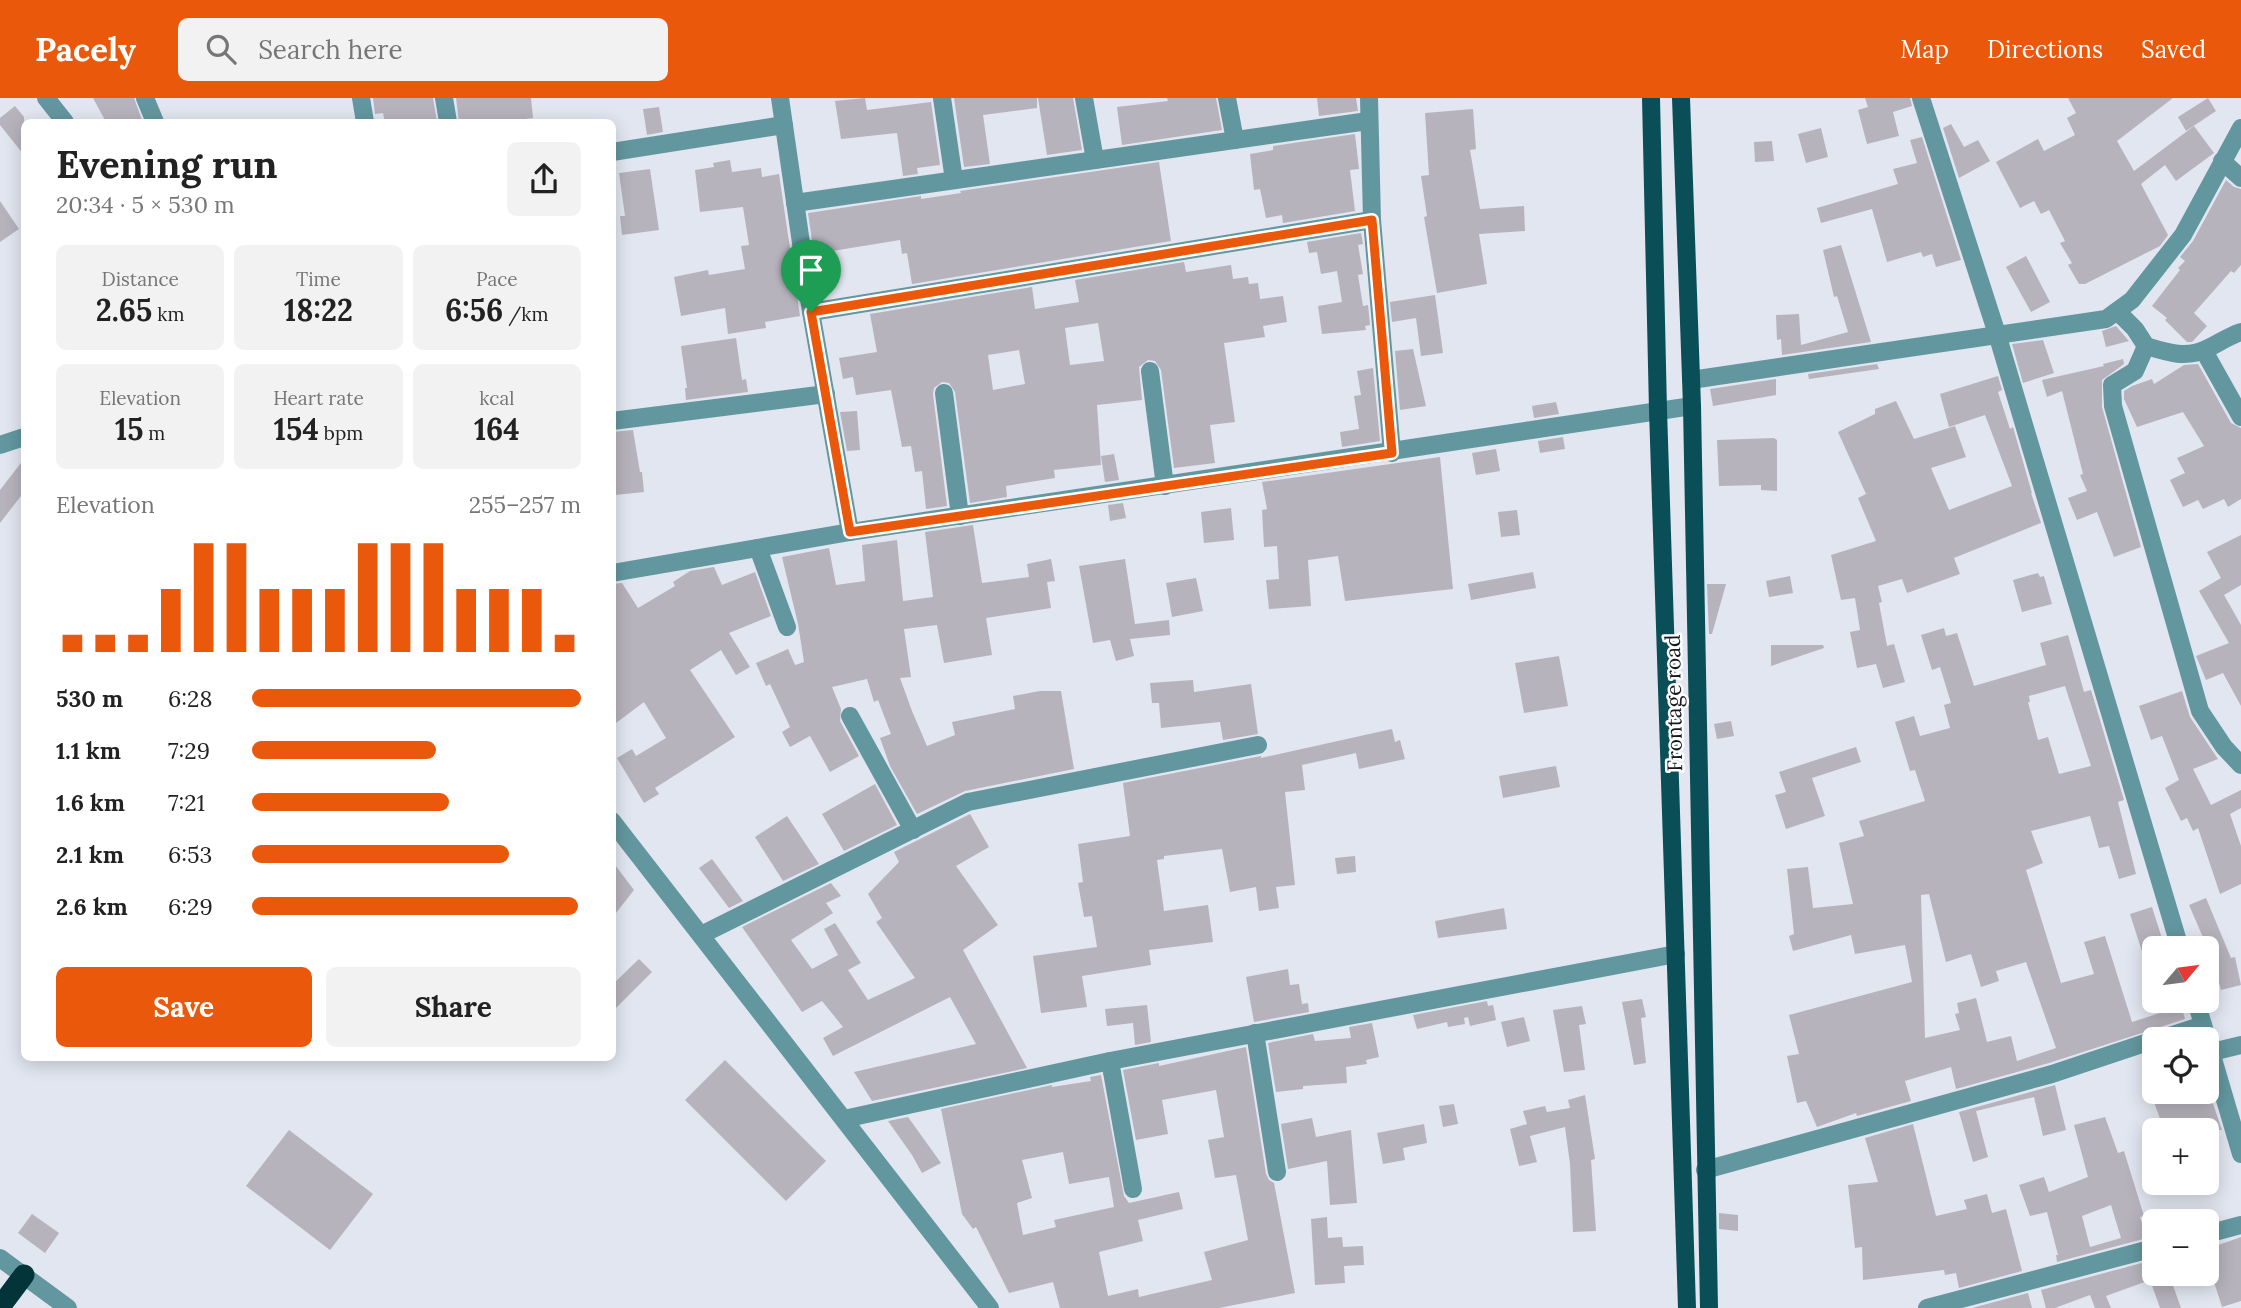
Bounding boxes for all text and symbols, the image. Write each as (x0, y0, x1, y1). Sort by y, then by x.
search box (178, 18, 668, 81)
text: Pacely (35, 28, 136, 70)
icon: search (202, 30, 240, 68)
text: Search here (258, 33, 402, 66)
text: Map (1900, 34, 1949, 65)
text: Directions (1987, 34, 2103, 65)
text: Saved (2141, 34, 2206, 65)
text: Evening run (56, 140, 278, 188)
button: share (507, 142, 581, 216)
text: 20:34 · 5 × 530 m (56, 190, 235, 219)
pin (781, 240, 841, 312)
icon: arrive (792, 251, 830, 289)
text: Distance (102, 267, 179, 291)
text: Time (296, 267, 341, 291)
text: Pace (476, 267, 518, 291)
text: 2.65 (96, 291, 152, 329)
text: 18:22 (284, 291, 353, 329)
text: 6:56 (445, 291, 503, 329)
text: km (152, 302, 184, 326)
text: /km (503, 302, 549, 326)
text: Elevation (99, 386, 181, 410)
text: Heart rate (273, 386, 364, 410)
text: kcal (479, 386, 514, 410)
text: 15 (115, 410, 143, 448)
text: 154 (274, 410, 319, 448)
text: 164 (474, 410, 520, 448)
text: m (143, 421, 165, 445)
text: bpm (319, 421, 363, 445)
text: Elevation (56, 490, 155, 519)
text: 255–257 m (469, 490, 581, 519)
street label: Frontage road (1659, 634, 1688, 772)
text: 530 m (56, 684, 123, 713)
text: 6:28 (168, 684, 212, 713)
text: 1.1 km (56, 736, 121, 765)
text: 7:29 (168, 736, 210, 765)
text: 1.6 km (56, 788, 125, 817)
text: 7:21 (168, 788, 205, 817)
text: 2.1 km (56, 840, 124, 869)
text: 6:53 (168, 840, 212, 869)
text: 2.6 km (56, 892, 128, 921)
text: 6:29 (168, 892, 213, 921)
north arrow (2142, 936, 2219, 1013)
map controls (2142, 936, 2219, 1286)
button: Save (56, 967, 312, 1047)
button: Share (326, 967, 581, 1047)
button: locate (2142, 1027, 2219, 1104)
button: + (2142, 1118, 2219, 1195)
button: − (2142, 1209, 2219, 1286)

